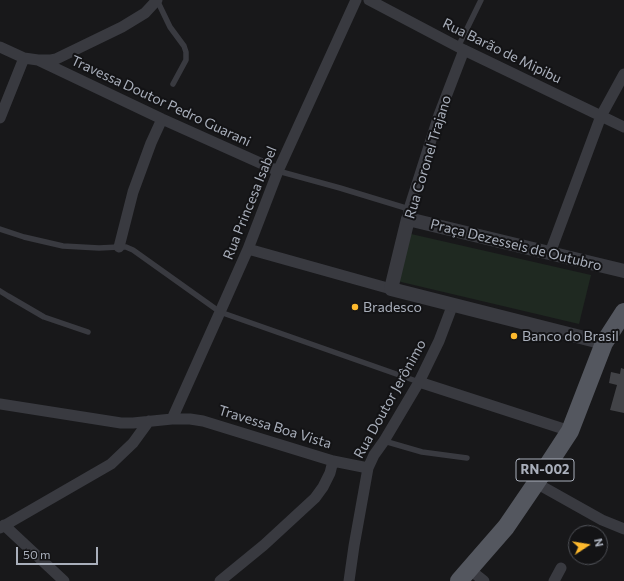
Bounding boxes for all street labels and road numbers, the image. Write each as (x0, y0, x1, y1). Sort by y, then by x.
street label: Rua Barão de Mipibu (440, 15, 564, 87)
street label: Travessa Doutor Pedro Guarani (68, 52, 254, 150)
street label: Rua Coronel Trajano (401, 93, 455, 221)
street label: Rua Princesa Isabel (220, 144, 280, 262)
street label: Praça Dezesseis de Outubro (428, 216, 604, 274)
street label: Rua Doutor Jerônimo (350, 337, 430, 461)
street label: Travessa Boa Vista (216, 402, 334, 452)
road number: RN-002 (516, 459, 574, 481)

